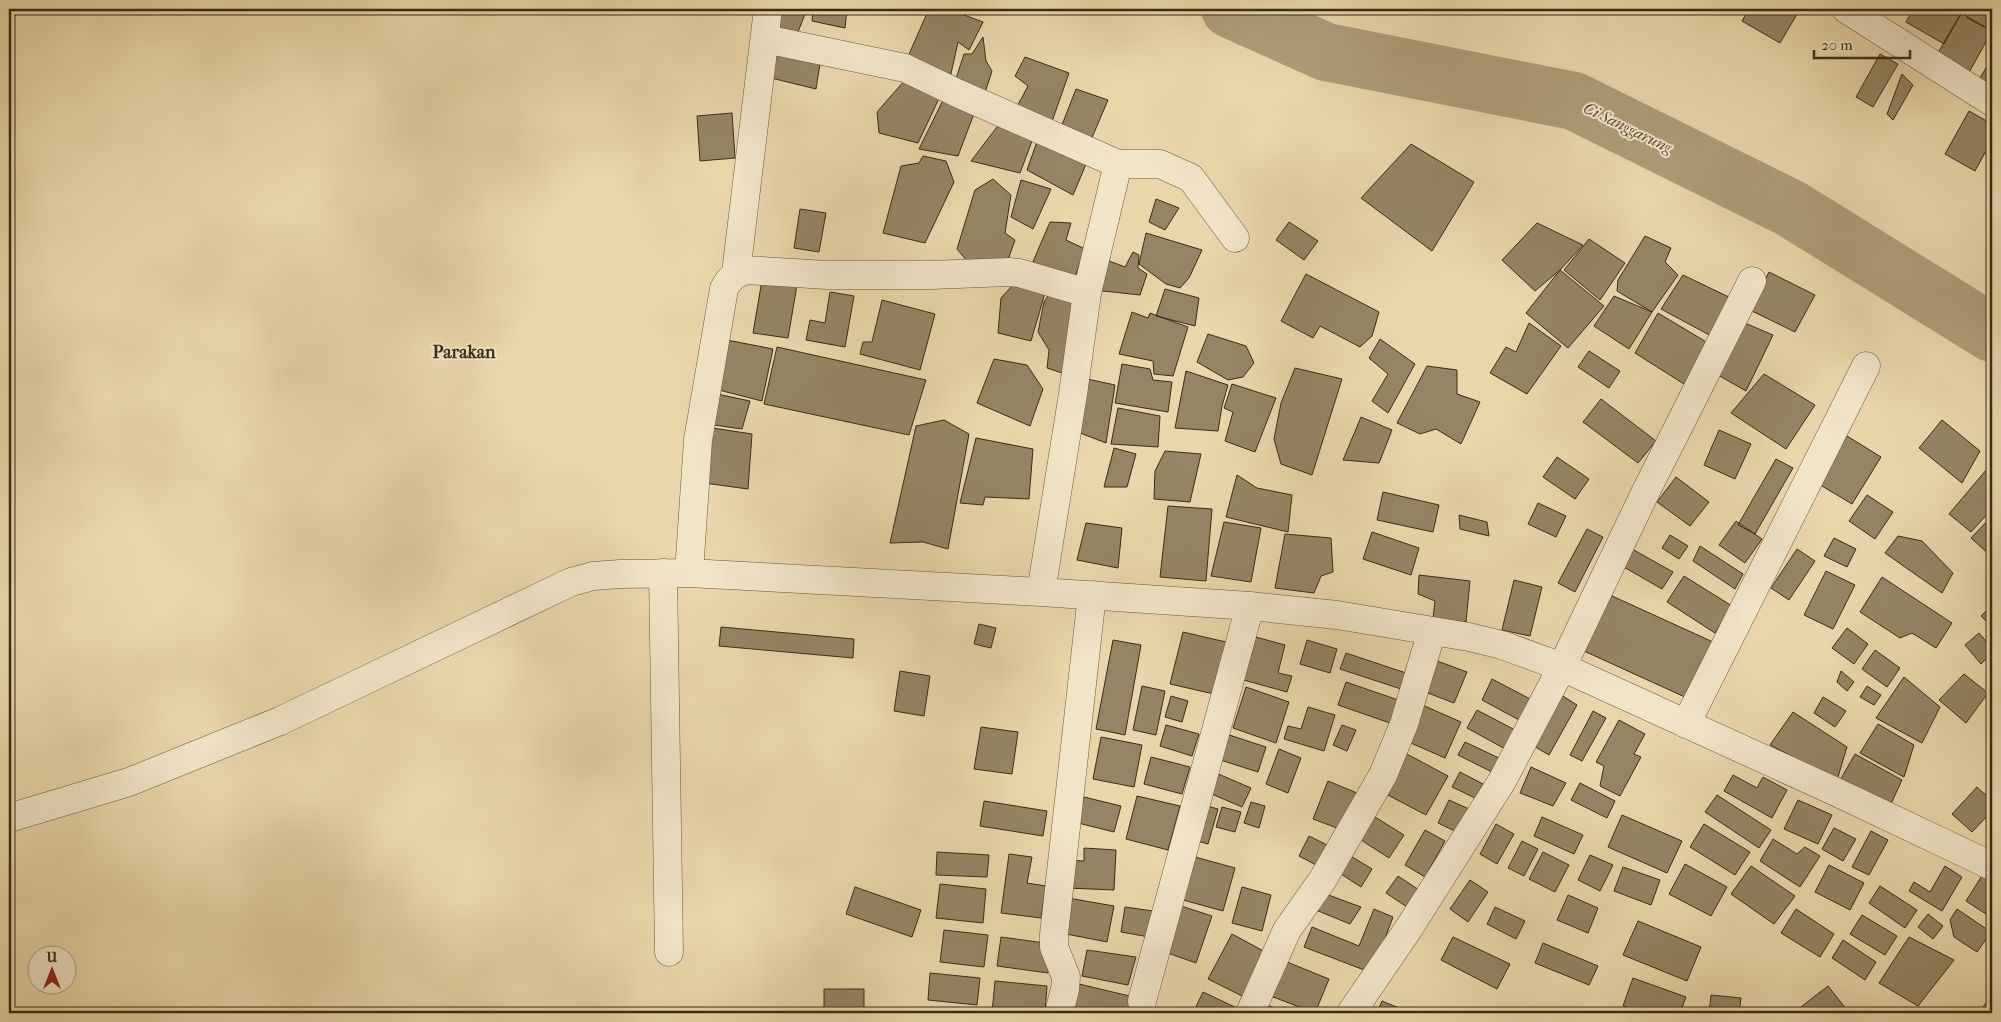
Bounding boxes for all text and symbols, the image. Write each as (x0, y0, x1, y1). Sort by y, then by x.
scale bar (1814, 28, 1910, 60)
text: 20 m (1821, 36, 1853, 54)
water label: Ci Sanggarung (1581, 98, 1676, 157)
district label: Parakan (433, 342, 496, 363)
north arrow (28, 944, 78, 994)
text: U (46, 949, 58, 966)

